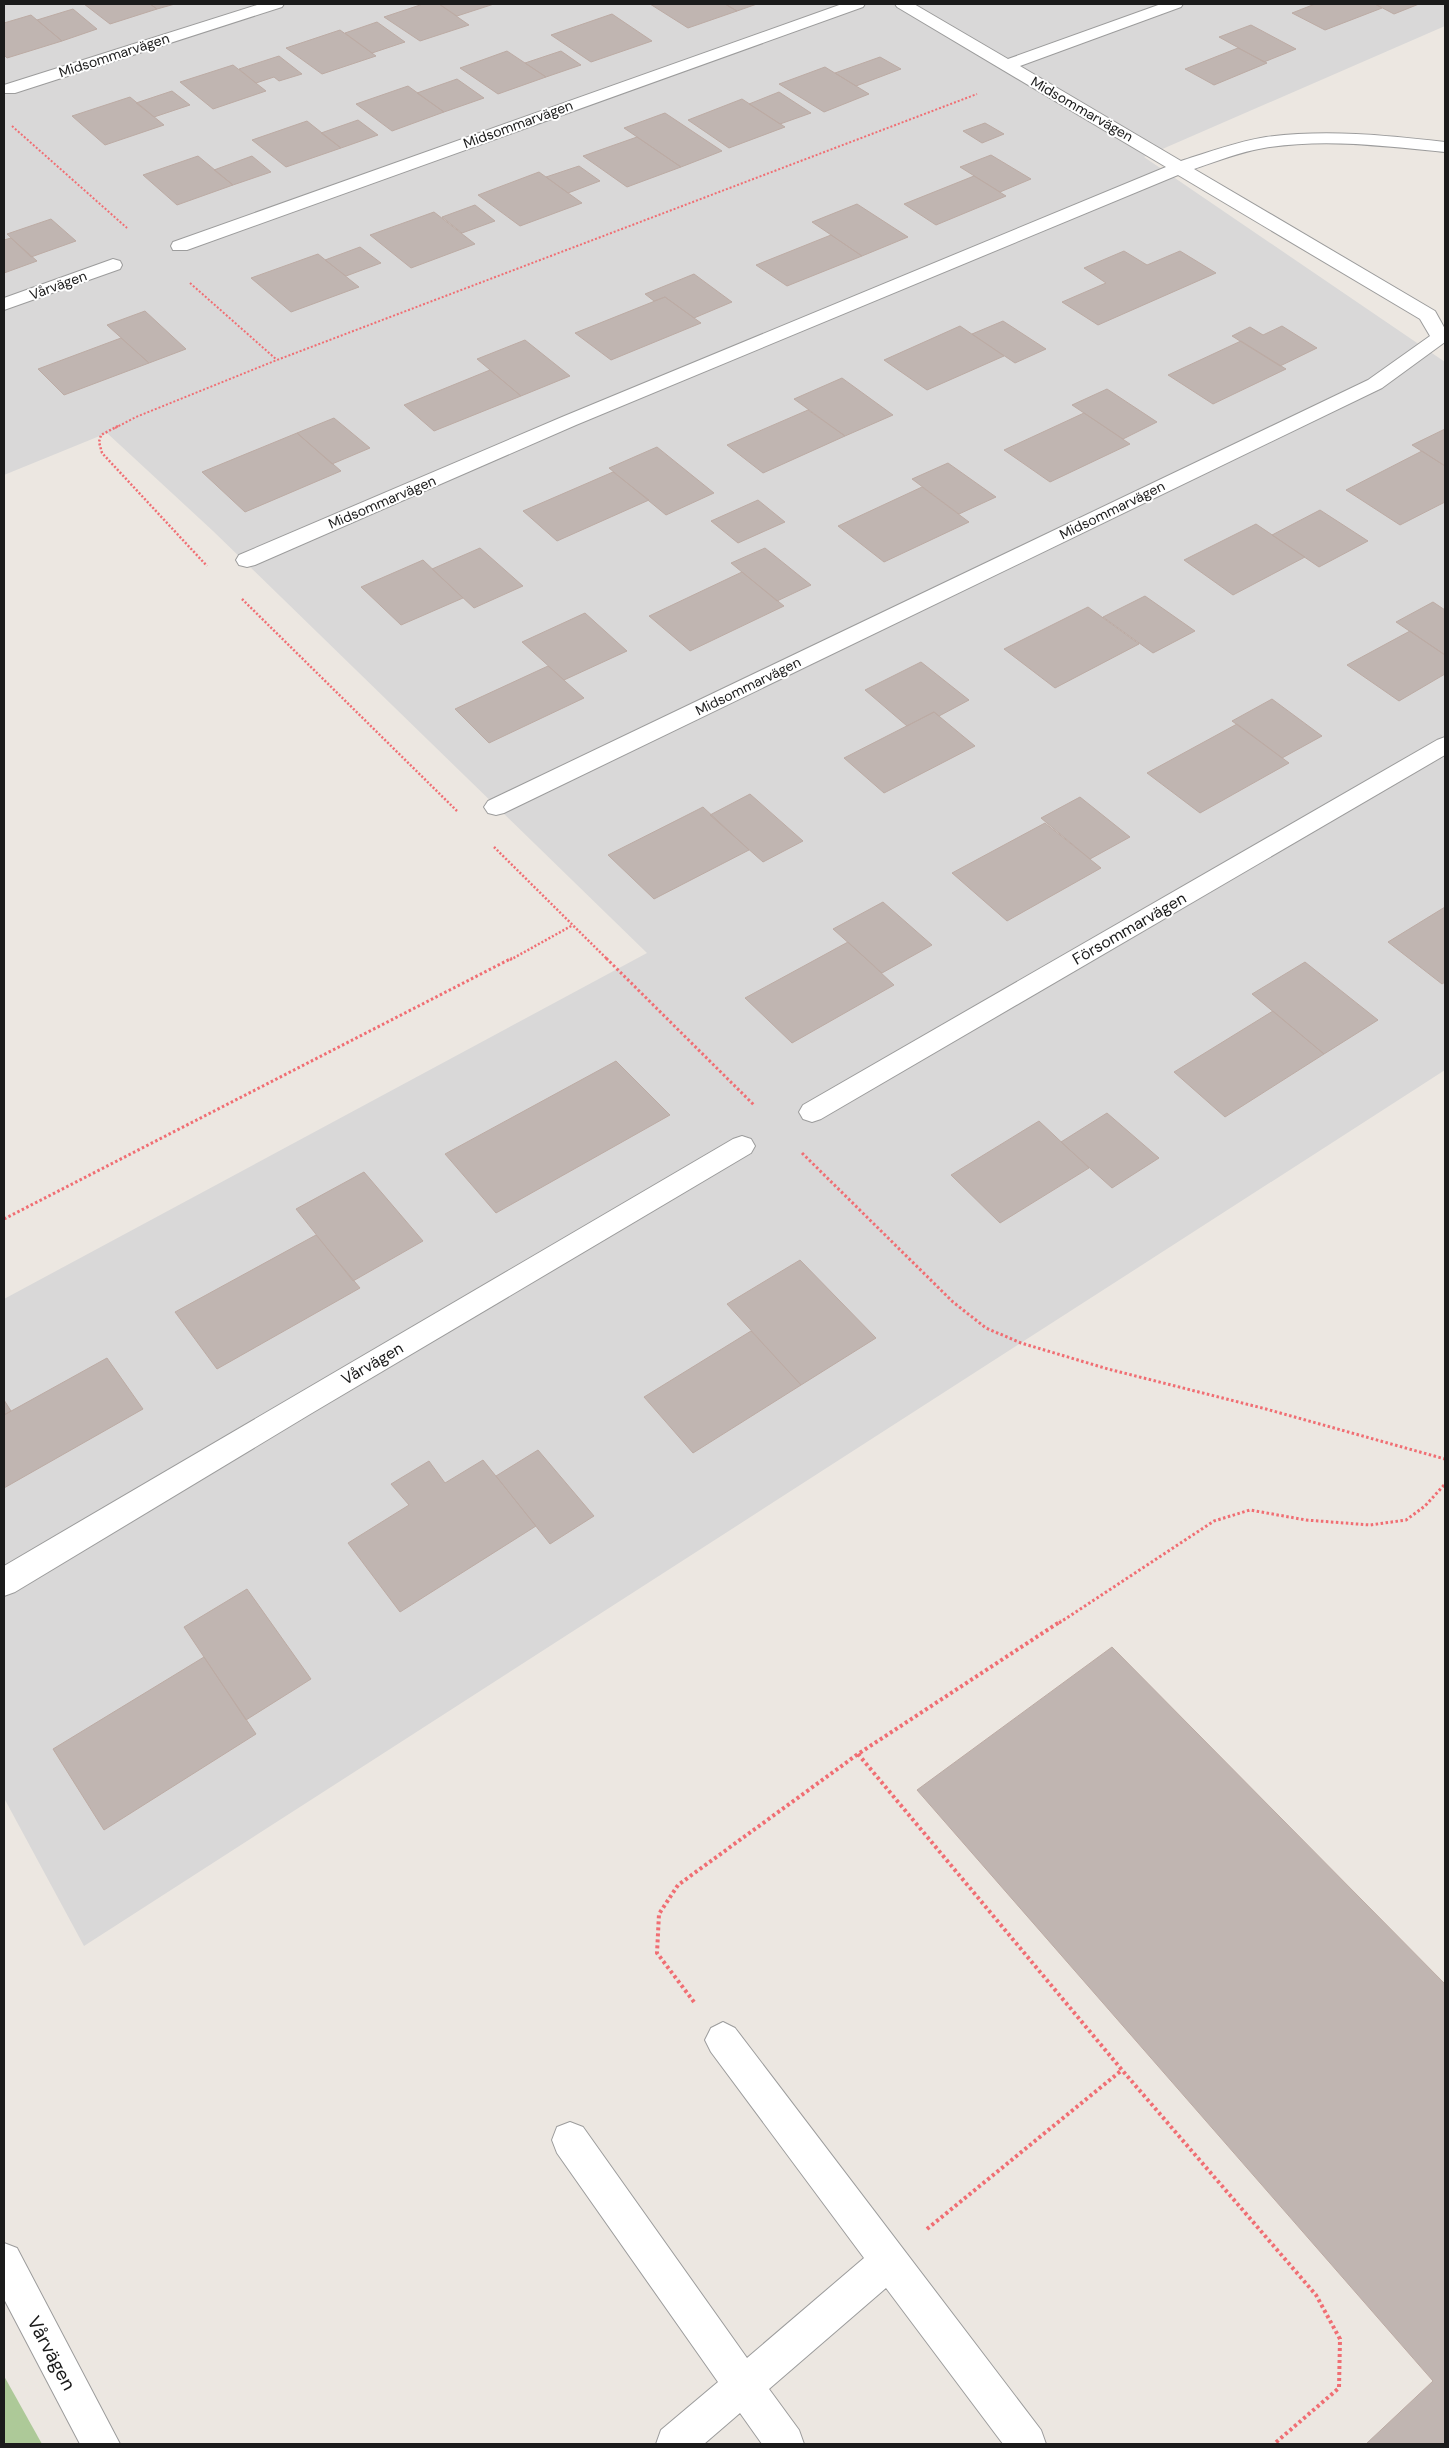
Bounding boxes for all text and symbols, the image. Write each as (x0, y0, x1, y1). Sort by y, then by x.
street label: Midsommarvägen (56, 29, 172, 81)
street label: Midsommarvägen (1028, 72, 1136, 146)
street label: Midsommarvägen (461, 96, 575, 152)
street label: Vårvägen (27, 266, 89, 304)
street label: Midsommarvägen (325, 471, 439, 533)
street label: Midsommarvägen (1056, 477, 1168, 543)
street label: Midsommarvägen (692, 653, 804, 719)
street label: Försommarvägen (1069, 887, 1190, 970)
street label: Vårvägen (338, 1337, 407, 1390)
street label: Vårvägen (22, 2312, 82, 2395)

